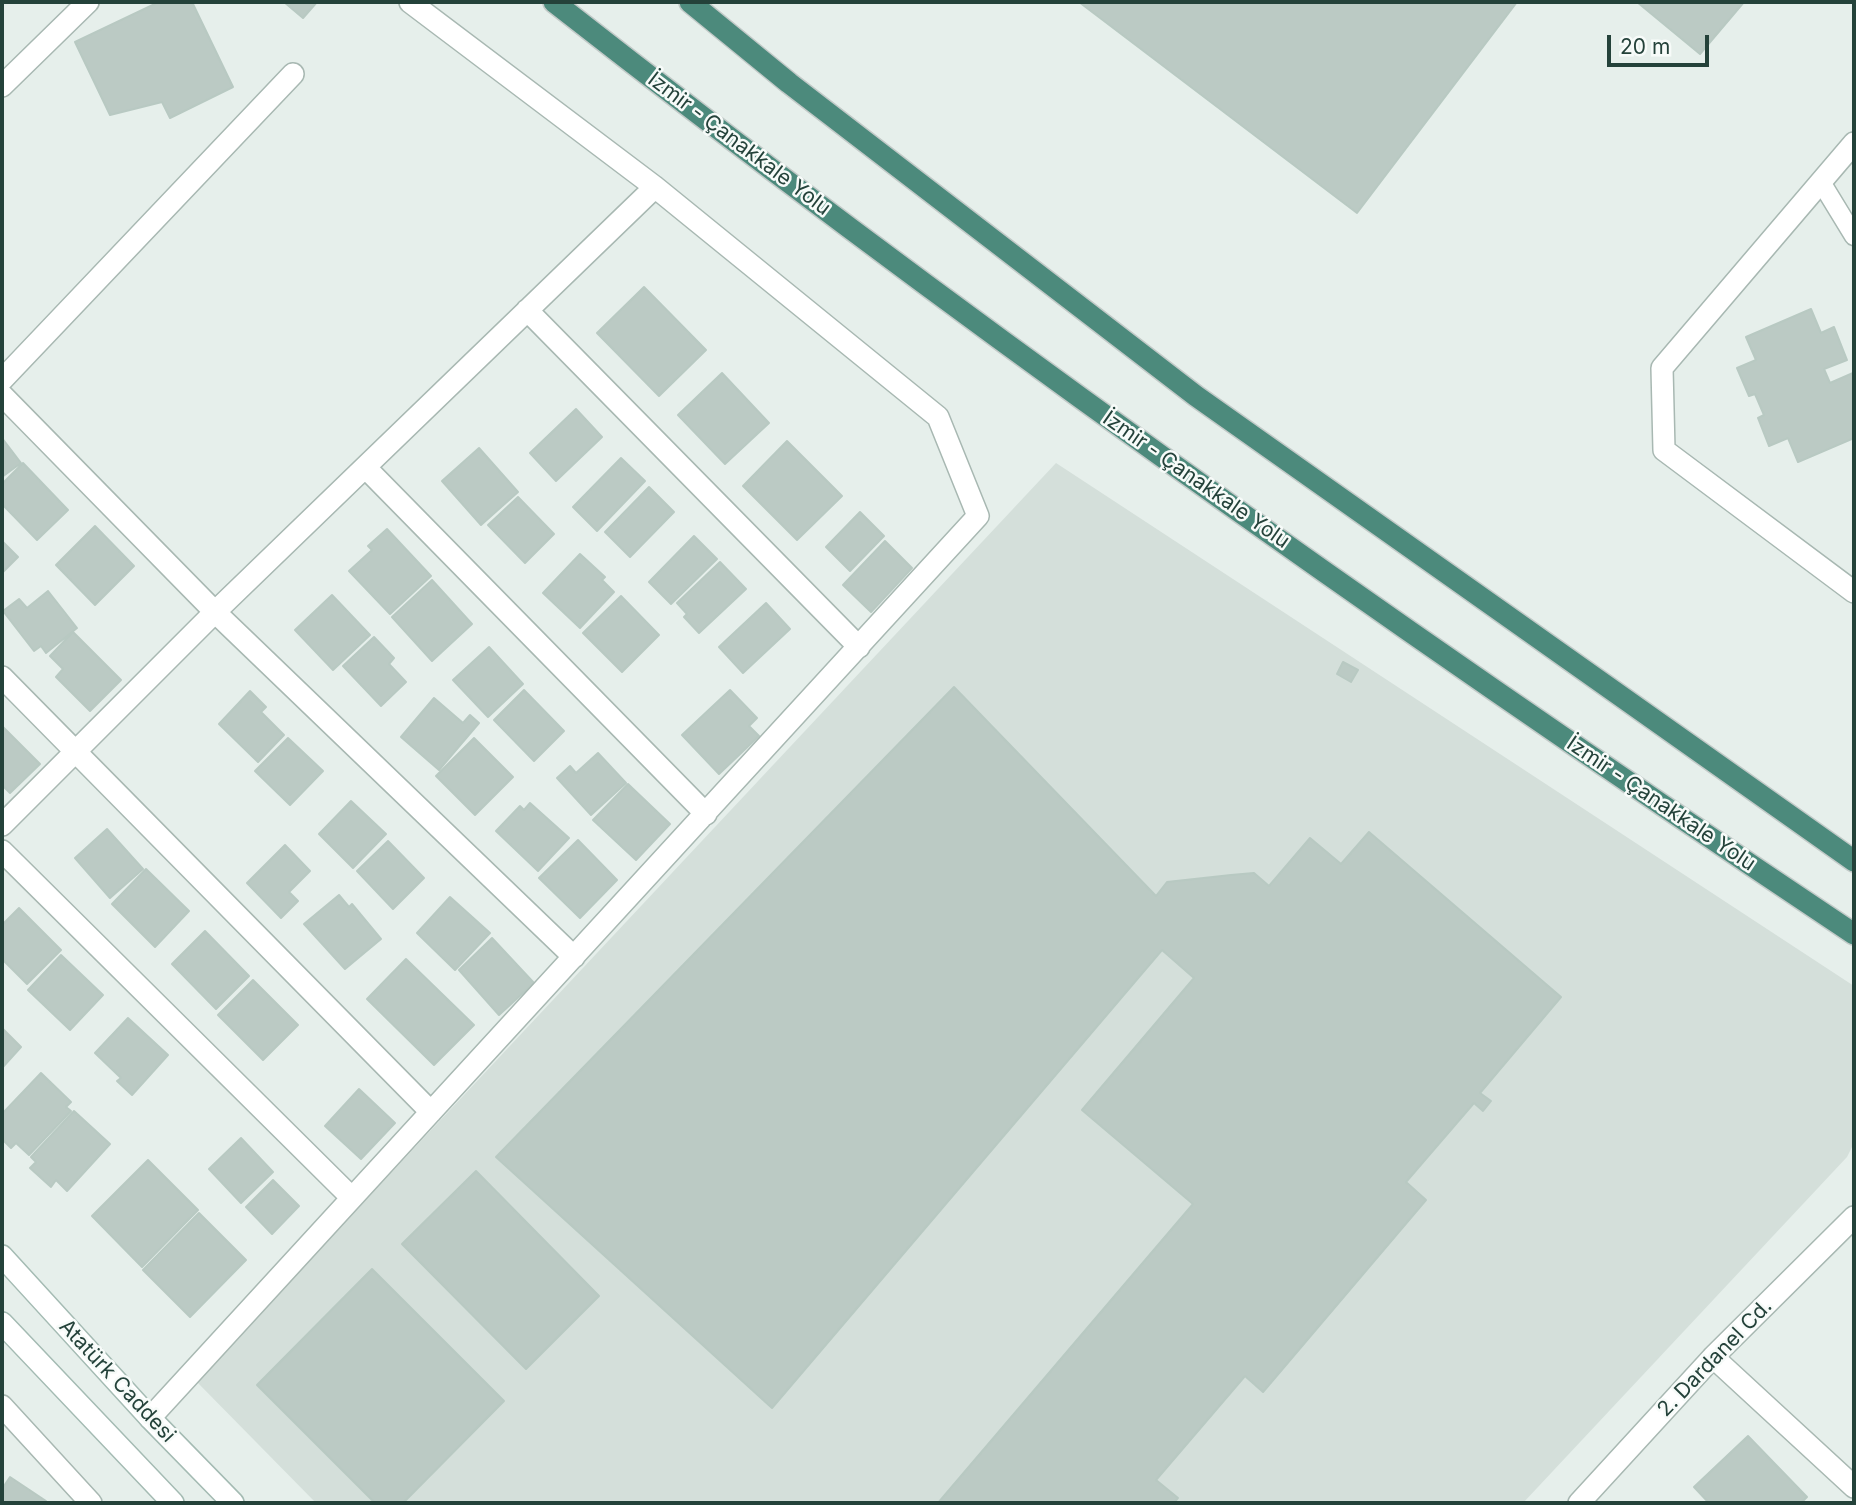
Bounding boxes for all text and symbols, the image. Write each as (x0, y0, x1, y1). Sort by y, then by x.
scale bar (1611, 21, 1713, 65)
text: 20 m (1620, 34, 1670, 59)
street label: İzmir - Çanakkale Yolu (643, 67, 835, 221)
street label: İzmir - Çanakkale Yolu (1098, 406, 1294, 554)
street label: İzmir - Çanakkale Yolu (1562, 731, 1760, 877)
street label: 2. Dardanel Cd. (1653, 1294, 1777, 1422)
street label: Atatürk Caddesi (54, 1314, 180, 1448)

